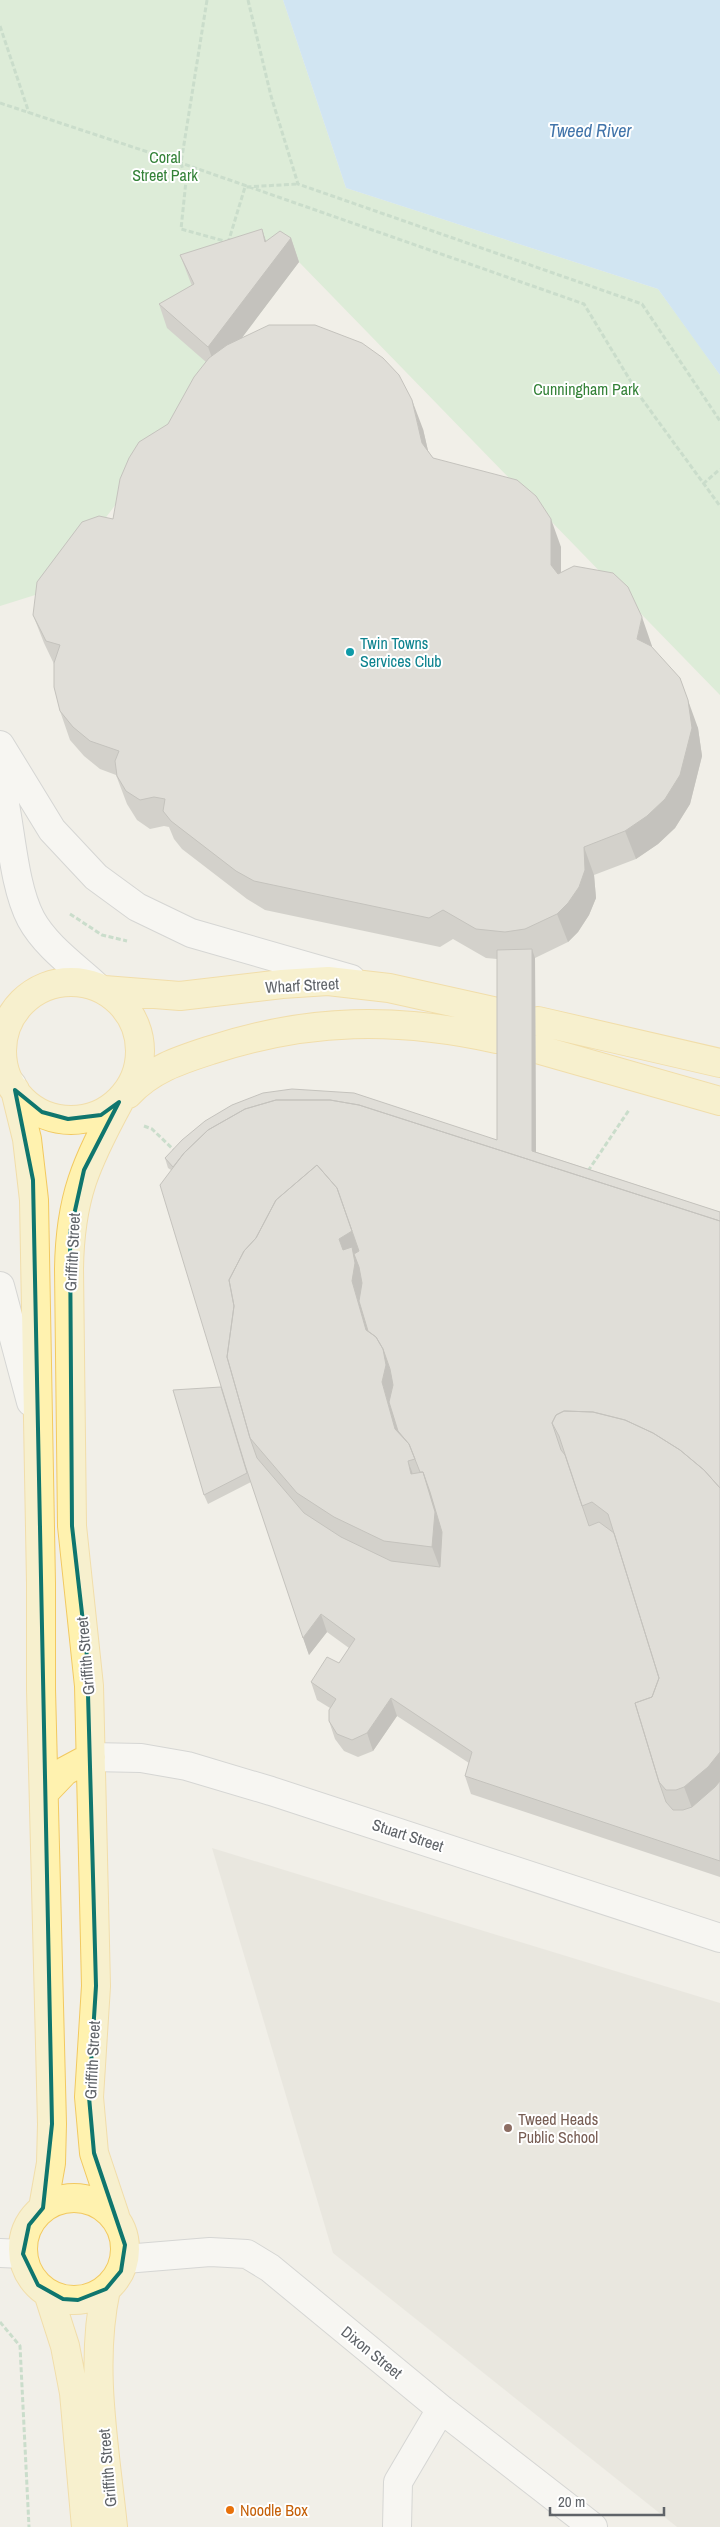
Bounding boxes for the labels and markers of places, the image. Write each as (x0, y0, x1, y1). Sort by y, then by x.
place label: Twin Towns Services Club (360, 632, 442, 672)
marker: Twin Towns Services Club (344, 646, 356, 658)
place label: Tweed Heads Public School (518, 2108, 598, 2148)
marker: Tweed Heads Public School (502, 2122, 514, 2134)
place label: Noodle Box (240, 2499, 308, 2521)
marker: Noodle Box (224, 2504, 236, 2516)

